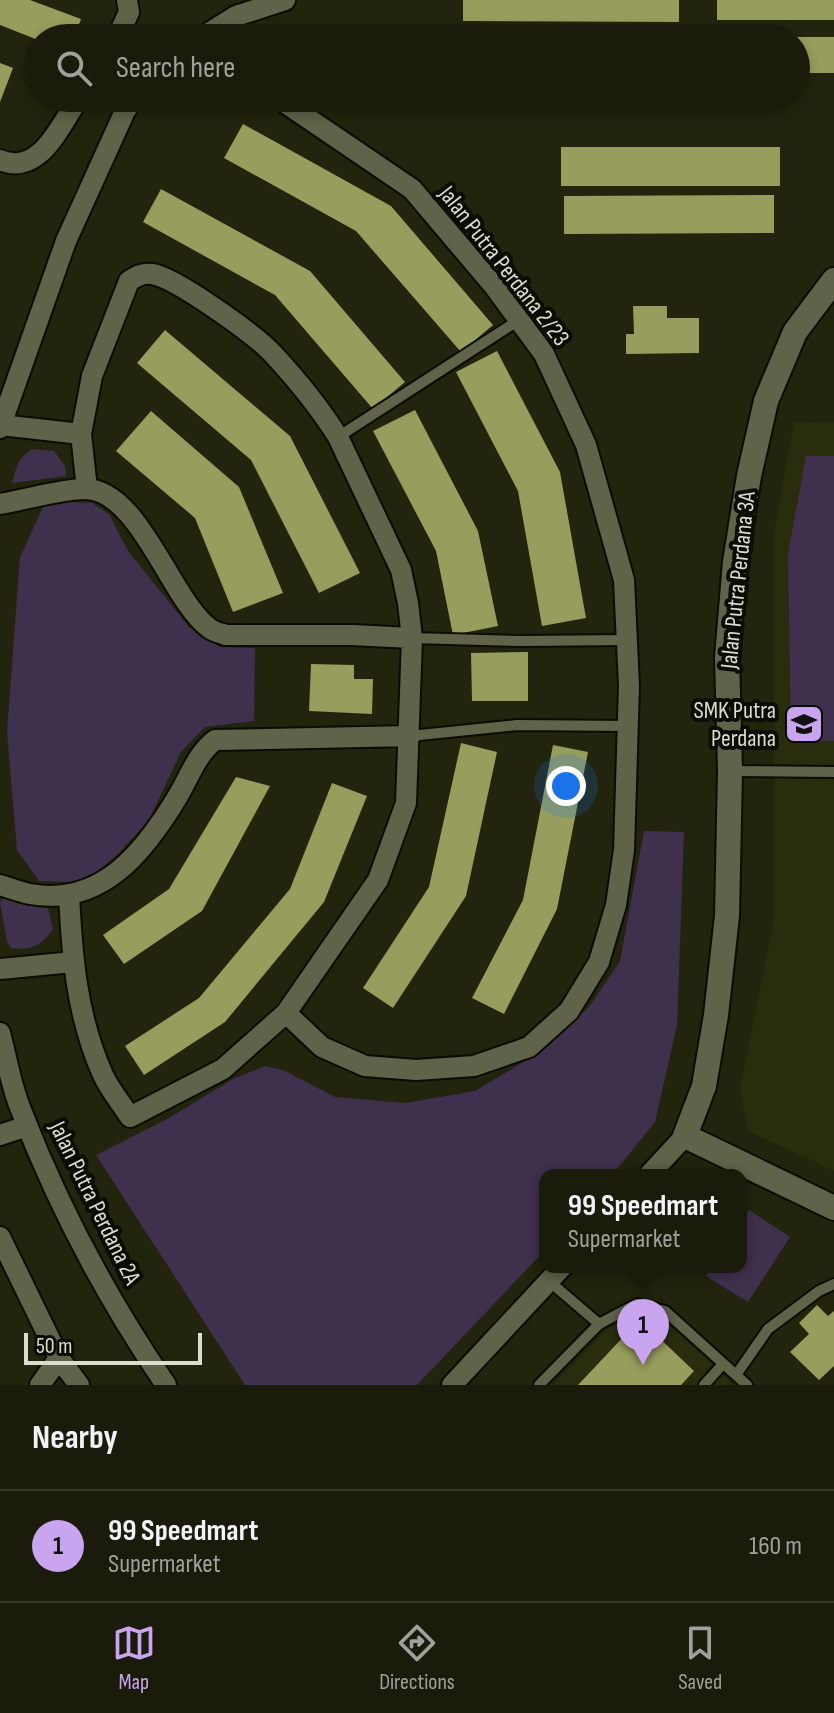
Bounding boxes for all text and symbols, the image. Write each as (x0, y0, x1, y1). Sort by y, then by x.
search box (24, 24, 810, 112)
icon: search (52, 46, 96, 90)
text: Search here (116, 50, 235, 86)
street label: Jalan Putra Perdana 2/23 (432, 179, 576, 352)
street label: Jalan Putra Perdana 3A (714, 489, 762, 671)
place label: SMK Putra Perdana (694, 696, 776, 753)
school or university icon: SMK Putra Perdana (783, 703, 825, 745)
your location (546, 766, 586, 806)
street label: Jalan Putra Perdana 2A (43, 1116, 147, 1290)
popup (539, 1169, 747, 1273)
text: 99 Speedmart (568, 1188, 718, 1224)
text: Supermarket (568, 1224, 681, 1255)
pin: 1 (617, 1299, 669, 1365)
scale bar (24, 1329, 202, 1365)
text: 50 m (36, 1333, 72, 1360)
text: Nearby (32, 1417, 118, 1458)
text: 99 Speedmart (108, 1513, 258, 1549)
text: 1 (53, 1531, 63, 1562)
text: 160 m (749, 1531, 802, 1562)
text: Supermarket (108, 1549, 221, 1580)
tab: Map (112, 1621, 156, 1696)
tab: Directions (379, 1621, 455, 1696)
tab: Saved (678, 1621, 722, 1696)

